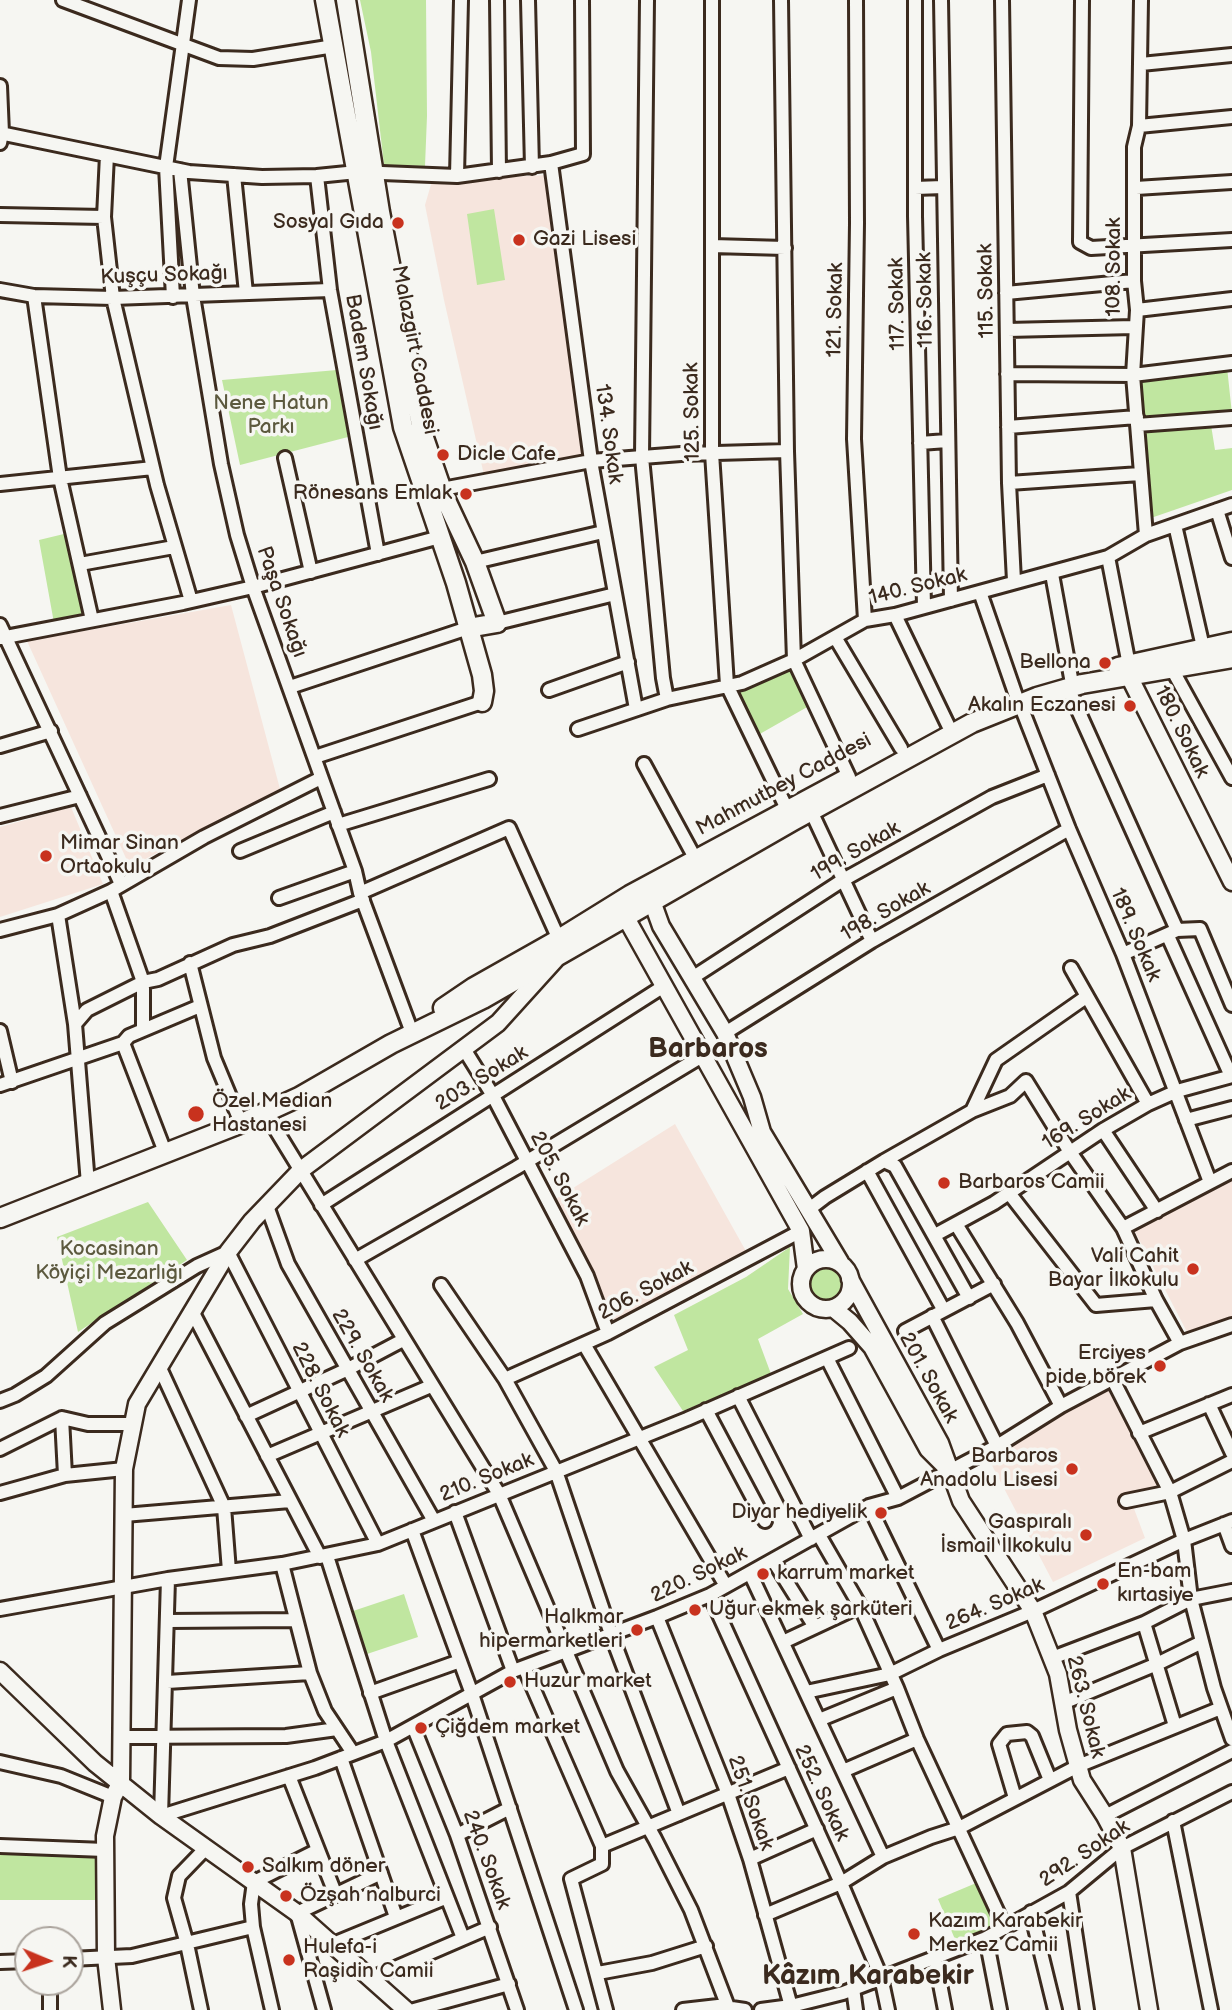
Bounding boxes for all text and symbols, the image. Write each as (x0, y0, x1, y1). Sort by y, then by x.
place label: Sosyal Gıda (273, 210, 384, 236)
marker: Sosyal Gıda (390, 215, 406, 231)
street label: 108. Sokak (1102, 217, 1128, 317)
place label: Gazi Lisesi (533, 227, 636, 253)
marker: Gazi Lisesi (511, 232, 527, 248)
street label: 115. Sokak (974, 243, 1000, 339)
street label: 116. Sokak (913, 252, 939, 348)
street label: 117. Sokak (885, 257, 911, 351)
street label: Kuşçu Sokağı (100, 261, 228, 291)
street label: 121. Sokak (823, 262, 849, 358)
street label: Malazgirt Caddesi (385, 263, 443, 437)
street label: Badem Sokağı (339, 292, 387, 432)
street label: 125. Sokak (680, 362, 706, 462)
street label: 134. Sokak (589, 383, 627, 485)
park label: Nene Hatun Parkı (213, 391, 329, 441)
place label: Dicle Cafe (457, 442, 556, 468)
marker: Dicle Cafe (435, 447, 451, 463)
place label: Rönesans Emlak (293, 481, 452, 507)
marker: Rönesans Emlak (458, 486, 474, 502)
street label: Paşa Sokağı (250, 543, 312, 661)
street label: 140. Sokak (867, 563, 969, 611)
place label: Bellona (1019, 650, 1091, 676)
marker: Bellona (1097, 655, 1113, 671)
street label: 180. Sokak (1148, 682, 1214, 782)
place label: Akalın Eczanesi (968, 693, 1116, 719)
marker: Akalın Eczanesi (1122, 698, 1138, 714)
street label: Mahmutbey Caddesi (692, 728, 876, 842)
street label: 199. Sokak (807, 816, 905, 888)
place label: Mimar Sinan Ortaokulu (60, 831, 179, 881)
marker: Mimar Sinan Ortaokulu (38, 848, 54, 864)
street label: 198. Sokak (837, 876, 935, 948)
street label: 189. Sokak (1104, 885, 1166, 985)
district label: Barbaros (648, 1033, 768, 1067)
street label: 203. Sokak (431, 1041, 533, 1117)
street label: 169. Sokak (1038, 1082, 1136, 1156)
place label: Özel Median Hastanesi (212, 1089, 332, 1139)
marker: Özel Median Hastanesi (186, 1104, 206, 1124)
street label: 205. Sokak (524, 1127, 594, 1231)
place label: Barbaros Camii (958, 1170, 1105, 1196)
marker: Barbaros Camii (936, 1175, 952, 1191)
park label: Kocasinan Köyiçi Mezarlığı (35, 1237, 183, 1287)
place label: Vali Cahit Bayar İlkokulu (1048, 1244, 1179, 1294)
street label: 206. Sokak (594, 1255, 698, 1327)
marker: Vali Cahit Bayar İlkokulu (1185, 1261, 1201, 1277)
street label: 229. Sokak (325, 1305, 399, 1407)
street label: 201. Sokak (893, 1328, 963, 1428)
street label: 228. Sokak (285, 1338, 355, 1442)
place label: Erciyes pide börek (1045, 1341, 1146, 1391)
marker: Erciyes pide börek (1152, 1358, 1168, 1374)
place label: Barbaros Anadolu Lisesi (920, 1444, 1058, 1494)
street label: 210. Sokak (436, 1448, 538, 1508)
marker: Barbaros Anadolu Lisesi (1064, 1461, 1080, 1477)
place label: Diyar hediyelik (731, 1500, 867, 1526)
marker: Diyar hediyelik (873, 1505, 889, 1521)
place label: Gaspıralı İsmail İlkokulu (940, 1510, 1072, 1560)
marker: Gaspıralı İsmail İlkokulu (1078, 1527, 1094, 1543)
street label: 220. Sokak (647, 1541, 751, 1609)
place label: En-bam kırtasiye (1117, 1559, 1194, 1609)
place label: karrum market (777, 1561, 914, 1587)
marker: karrum market (755, 1566, 771, 1582)
street label: 264. Sokak (942, 1573, 1048, 1637)
marker: En-bam kırtasiye (1095, 1576, 1111, 1592)
place label: Uğur ekmek şarküteri (709, 1597, 913, 1623)
marker: Uğur ekmek şarküteri (687, 1602, 703, 1618)
place label: Halkmar hipermarketleri (479, 1605, 623, 1655)
marker: Halkmar hipermarketleri (629, 1622, 645, 1638)
street label: 263. Sokak (1060, 1653, 1110, 1761)
place label: Huzur market (524, 1669, 652, 1695)
marker: Huzur market (502, 1674, 518, 1690)
place label: Çiğdem market (435, 1715, 580, 1741)
marker: Çiğdem market (413, 1720, 429, 1736)
street label: 252. Sokak (788, 1741, 854, 1845)
street label: 251. Sokak (721, 1752, 779, 1854)
street label: 240. Sokak (456, 1807, 516, 1913)
street label: 292. Sokak (1035, 1815, 1135, 1893)
place label: Salkım döner (262, 1854, 385, 1880)
marker: Salkım döner (240, 1859, 256, 1875)
place label: Özşah nalburci (300, 1883, 441, 1909)
marker: Özşah nalburci (278, 1888, 294, 1904)
place label: Kazım Karabekir Merkez Camii (928, 1909, 1083, 1959)
north arrow (14, 1926, 84, 1996)
marker: Kazım Karabekir Merkez Camii (906, 1926, 922, 1942)
place label: Hulefa-i Raşidin Camii (303, 1935, 434, 1985)
marker: Hulefa-i Raşidin Camii (281, 1952, 297, 1968)
text: K (57, 1955, 80, 1969)
district label: Kâzım Karabekir (762, 1960, 974, 1994)

